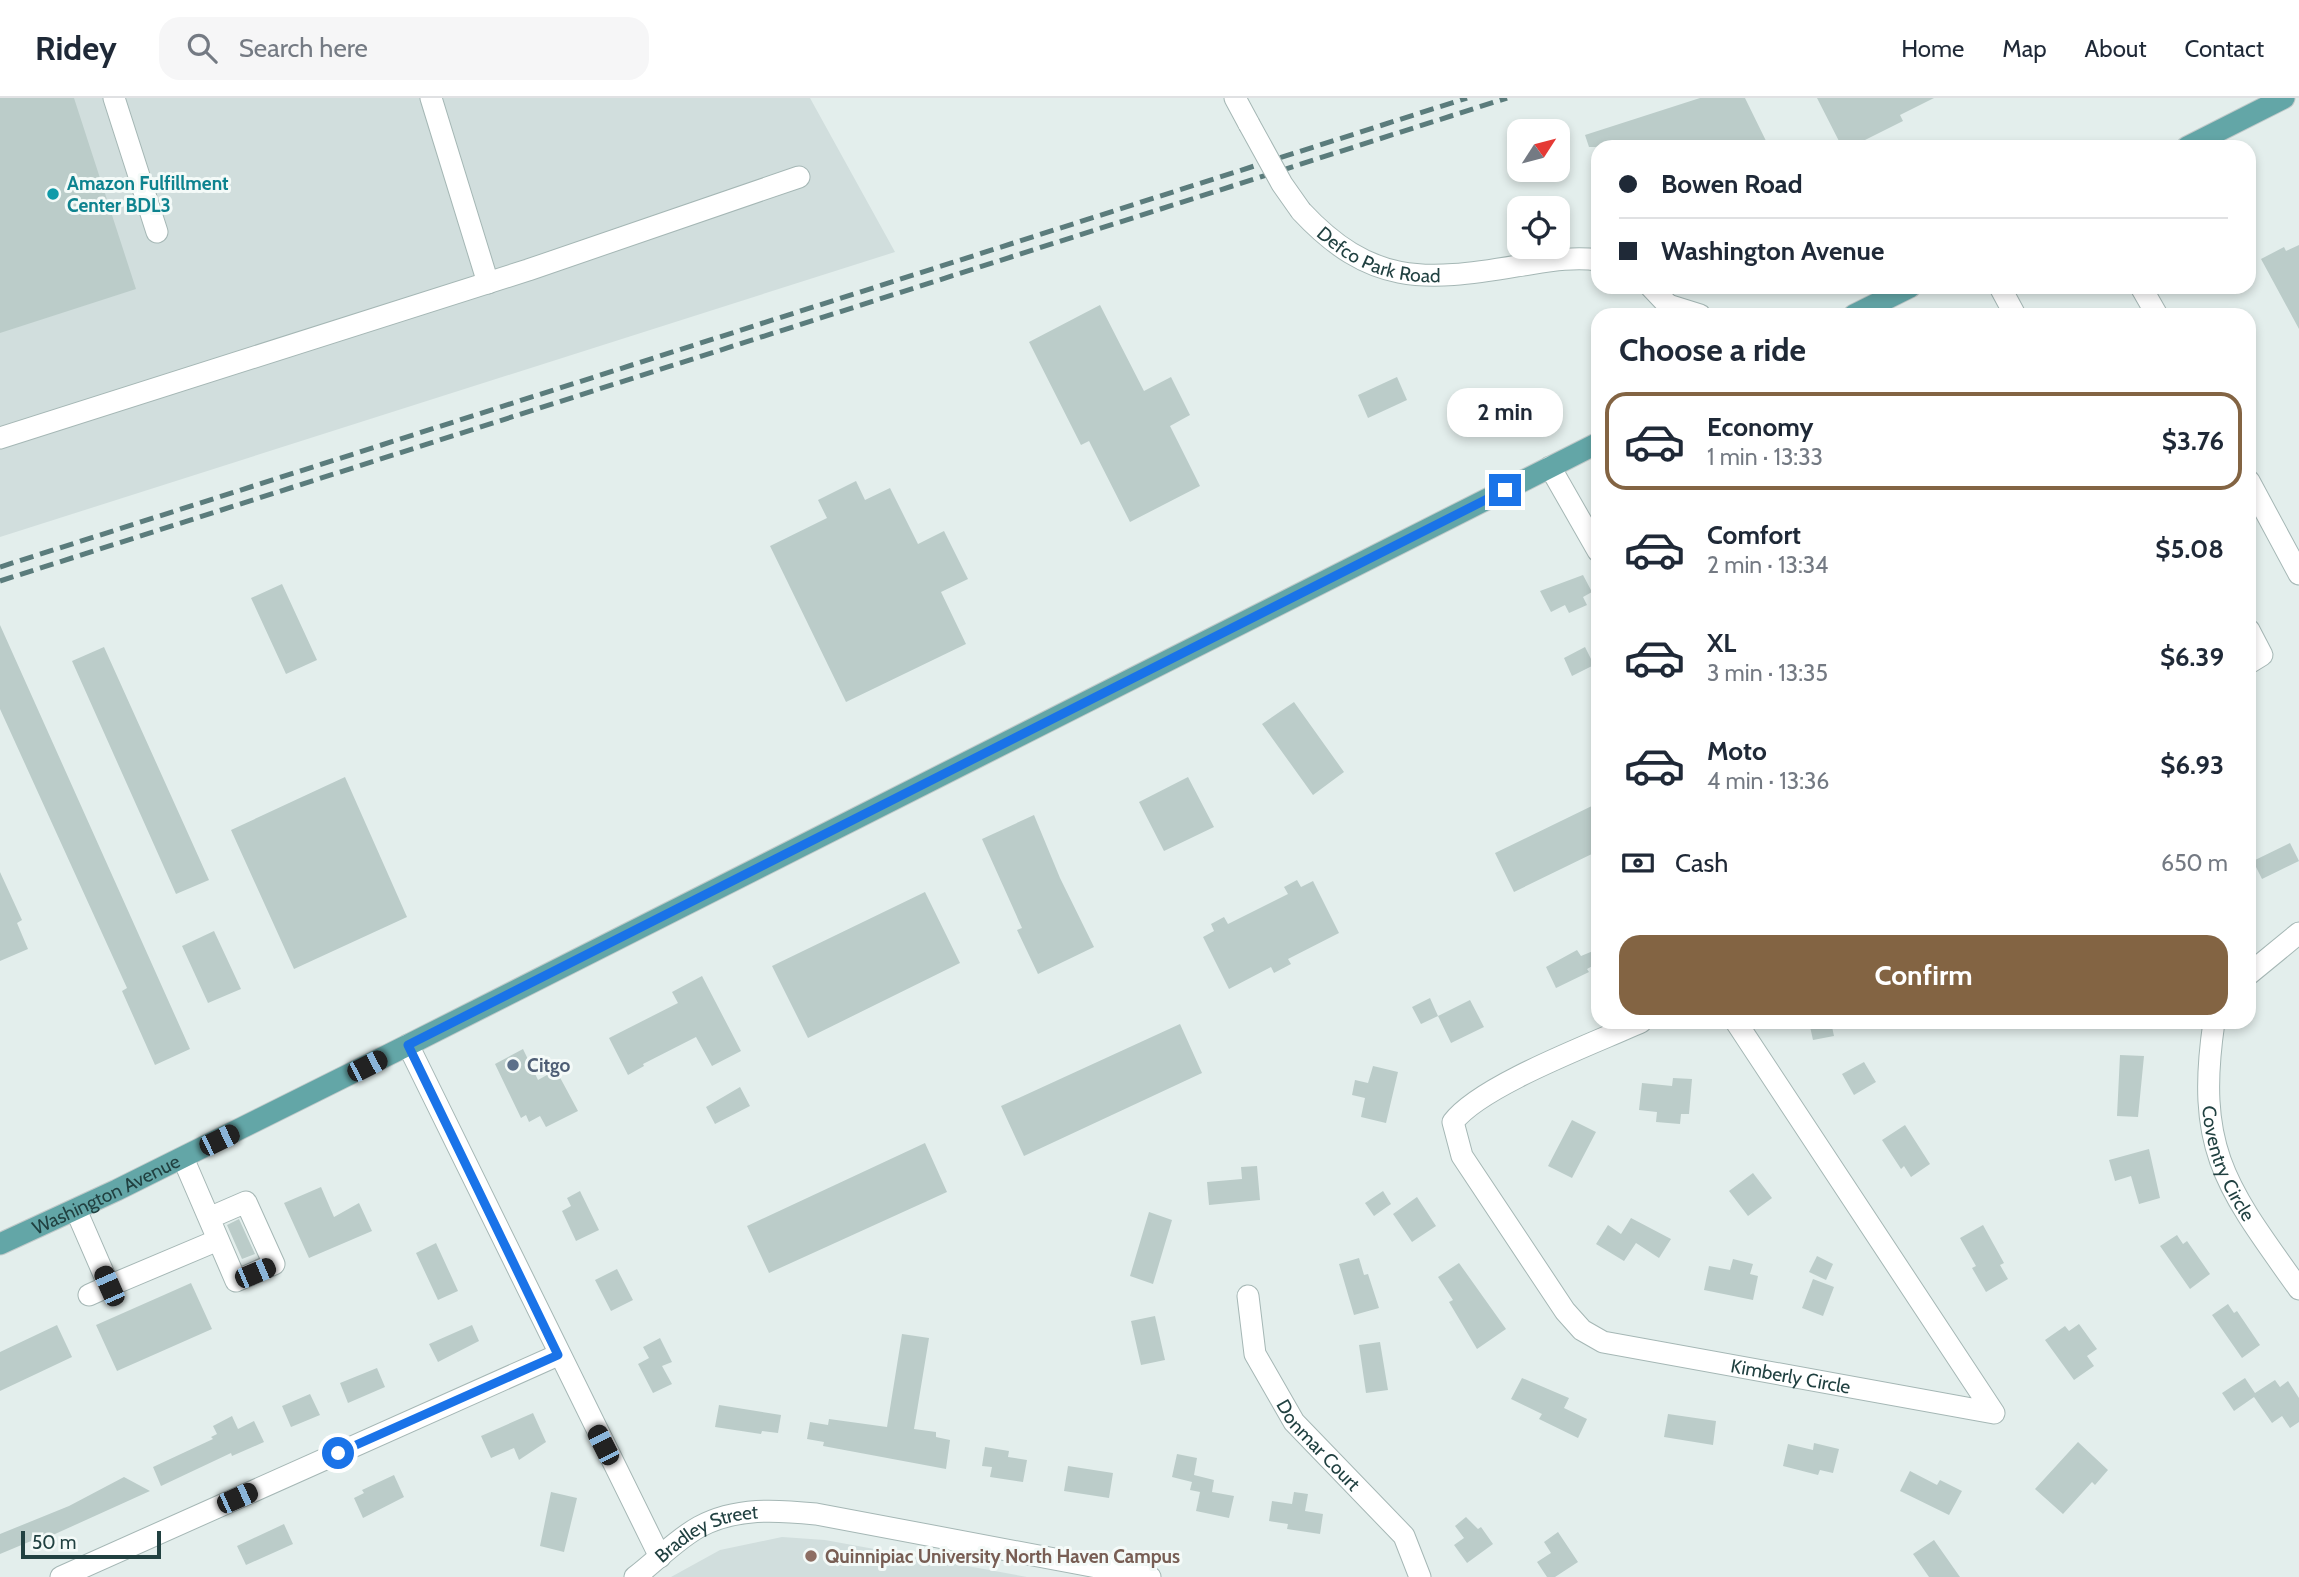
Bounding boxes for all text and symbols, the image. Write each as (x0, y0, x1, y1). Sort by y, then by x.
search box (159, 17, 649, 80)
text: Ridey (35, 28, 117, 68)
icon: search (183, 29, 221, 67)
text: Search here (239, 32, 368, 64)
text: Home (1901, 34, 1964, 63)
text: Map (2002, 34, 2047, 63)
text: About (2085, 34, 2147, 63)
text: Contact (2185, 34, 2264, 63)
north arrow (1507, 119, 1570, 182)
map controls (1507, 119, 1570, 259)
text: Bowen Road (1661, 168, 1803, 200)
place label: Amazon Fulfillment Center BDL3 (67, 172, 229, 217)
marker: Amazon Fulfillment Center BDL3 (45, 186, 61, 202)
button: locate (1507, 196, 1570, 259)
street label: Defco Park Road (1312, 222, 1441, 287)
text: Washington Avenue (1661, 235, 1884, 267)
text: Choose a ride (1619, 330, 1806, 369)
callout: 2 min (1447, 388, 1563, 438)
text: 2 min (1477, 398, 1533, 426)
icon: car (1623, 410, 1686, 473)
text: Economy (1707, 411, 1813, 443)
text: $3.76 (2162, 425, 2224, 457)
text: 1 min · 13:33 (1707, 443, 1823, 471)
route end (1489, 474, 1521, 506)
icon: car (1623, 518, 1686, 581)
text: Comfort (1707, 519, 1801, 551)
text: $5.08 (2155, 533, 2224, 565)
text: 2 min · 13:34 (1707, 551, 1828, 579)
icon: car (1623, 626, 1686, 689)
text: XL (1707, 627, 1736, 659)
text: $6.39 (2160, 641, 2224, 673)
text: 3 min · 13:35 (1707, 659, 1828, 687)
icon: car (1623, 734, 1686, 797)
text: Moto (1707, 735, 1767, 767)
text: $6.93 (2160, 749, 2224, 781)
text: 4 min · 13:36 (1707, 767, 1829, 795)
icon: cash (1619, 844, 1657, 882)
text: Cash (1675, 847, 1728, 879)
text: 650 m (2161, 849, 2228, 877)
button: Confirm (1619, 935, 2228, 1015)
car (344, 1047, 391, 1085)
place label: Citgo (527, 1054, 571, 1077)
marker: Citgo (505, 1057, 521, 1073)
street label: Coventry Circle (2197, 1105, 2260, 1226)
car (196, 1121, 243, 1159)
street label: Washington Avenue (29, 1150, 184, 1240)
car (232, 1255, 279, 1291)
car (91, 1263, 128, 1309)
street label: Kimberly Circle (1729, 1354, 1853, 1399)
street label: Donmar Court (1271, 1395, 1365, 1496)
car (585, 1422, 622, 1468)
route start (322, 1437, 354, 1469)
car (214, 1480, 261, 1516)
street label: Bradley Street (650, 1500, 759, 1567)
scale bar (21, 1528, 161, 1560)
text: 50 m (32, 1531, 76, 1554)
place label: Quinnipiac University North Haven Campus (825, 1545, 1180, 1568)
marker: Quinnipiac University North Haven Campus (803, 1548, 819, 1564)

